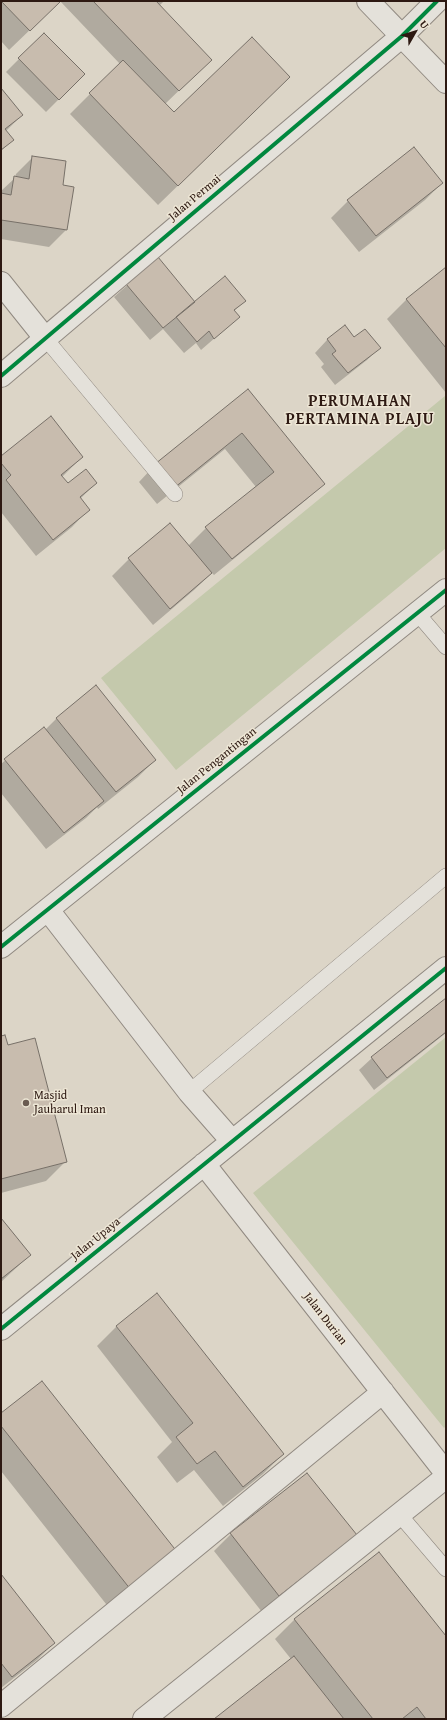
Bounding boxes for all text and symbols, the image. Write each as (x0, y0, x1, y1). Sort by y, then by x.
north arrow (395, 12, 435, 52)
text: U (416, 17, 433, 32)
street label: Jalan Permai (166, 172, 224, 224)
district label: PERUMAHAN PERTAMINA PLAJU (286, 392, 434, 430)
street label: Jalan Pengantingan (174, 725, 260, 797)
place label: Masjid Jauharul Iman (34, 1089, 106, 1117)
marker: Masjid Jauharul Iman (21, 1098, 31, 1108)
street label: Jalan Upaya (68, 1215, 124, 1263)
street label: Jalan Durian (300, 1290, 350, 1348)

